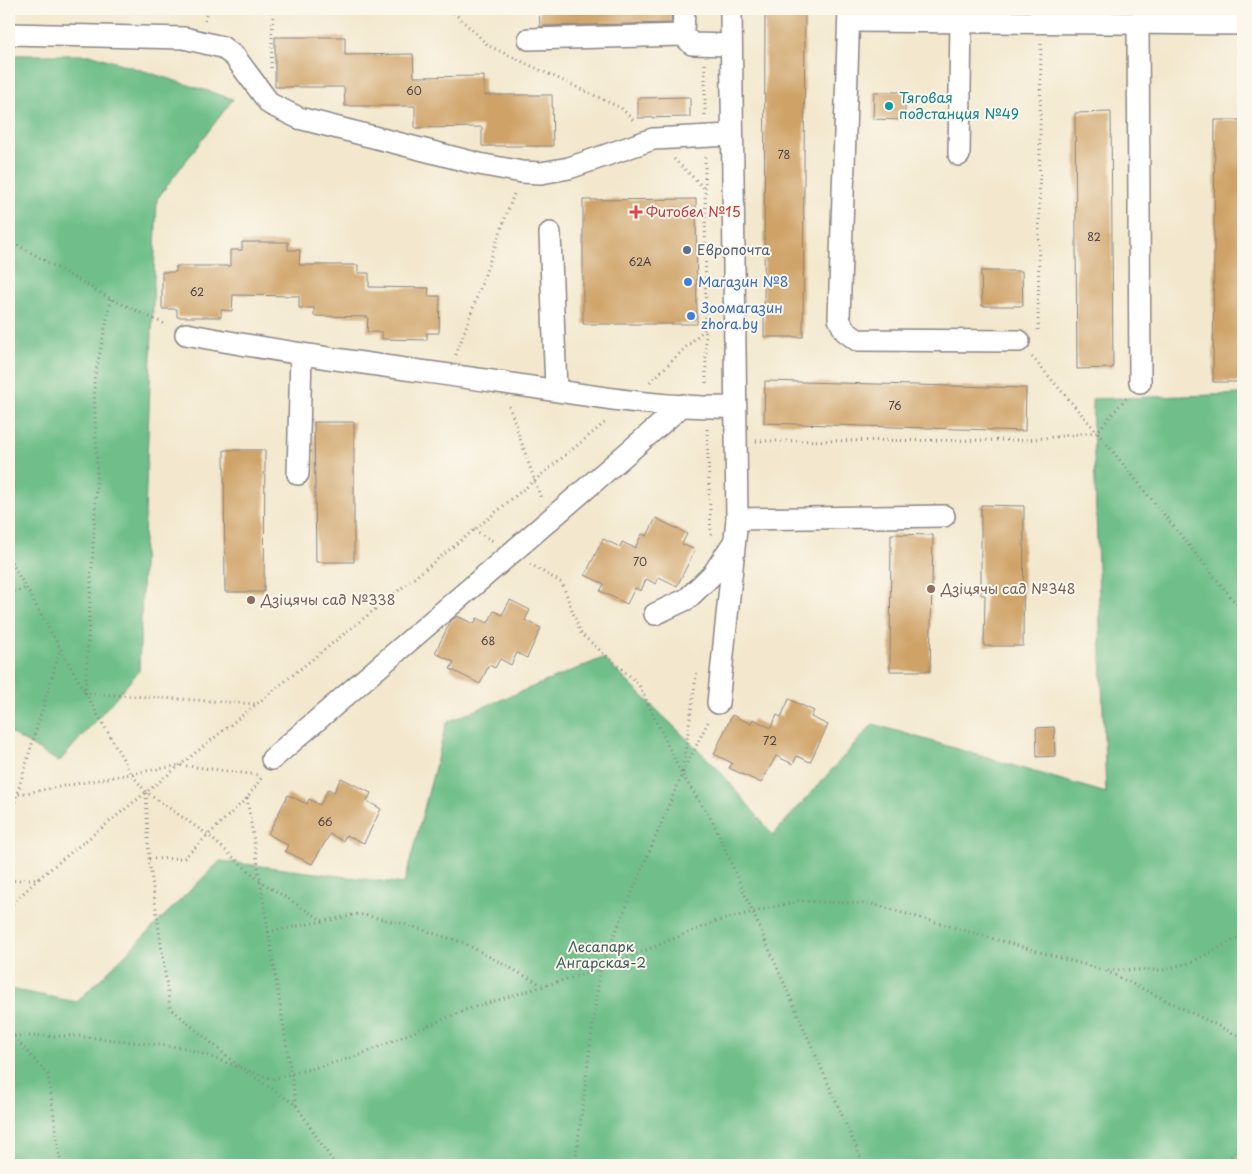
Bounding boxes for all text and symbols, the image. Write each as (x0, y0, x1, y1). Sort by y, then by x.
house number: 60 (406, 82, 422, 99)
place label: Тяговая подстанция №49 (899, 87, 1019, 124)
marker: Тяговая подстанция №49 (883, 100, 895, 112)
house number: 78 (778, 146, 791, 163)
place label: Фитобел №15 (646, 201, 741, 222)
marker: Фитобел №15 (630, 206, 642, 218)
house number: 82 (1087, 228, 1101, 245)
place label: Европочта (697, 239, 770, 260)
marker: Европочта (681, 244, 693, 256)
house number: 62А (629, 253, 652, 270)
place label: Магазин №8 (698, 271, 789, 292)
marker: Магазин №8 (682, 276, 694, 288)
house number: 62 (190, 283, 204, 300)
place label: Зоомагазин zhora.by (700, 297, 783, 334)
marker: Зоомагазин zhora.by (685, 310, 697, 322)
house number: 76 (888, 397, 902, 414)
house number: 70 (633, 553, 647, 570)
place label: Дзіцячы сад №348 (940, 578, 1075, 599)
marker: Дзіцячы сад №348 (925, 583, 937, 595)
place label: Дзіцячы сад №338 (260, 589, 395, 610)
marker: Дзіцячы сад №338 (245, 594, 257, 606)
house number: 68 (481, 632, 495, 649)
house number: 72 (763, 732, 777, 749)
house number: 66 (317, 813, 333, 830)
park label: Лесапарк Ангарская-2 (556, 936, 646, 973)

